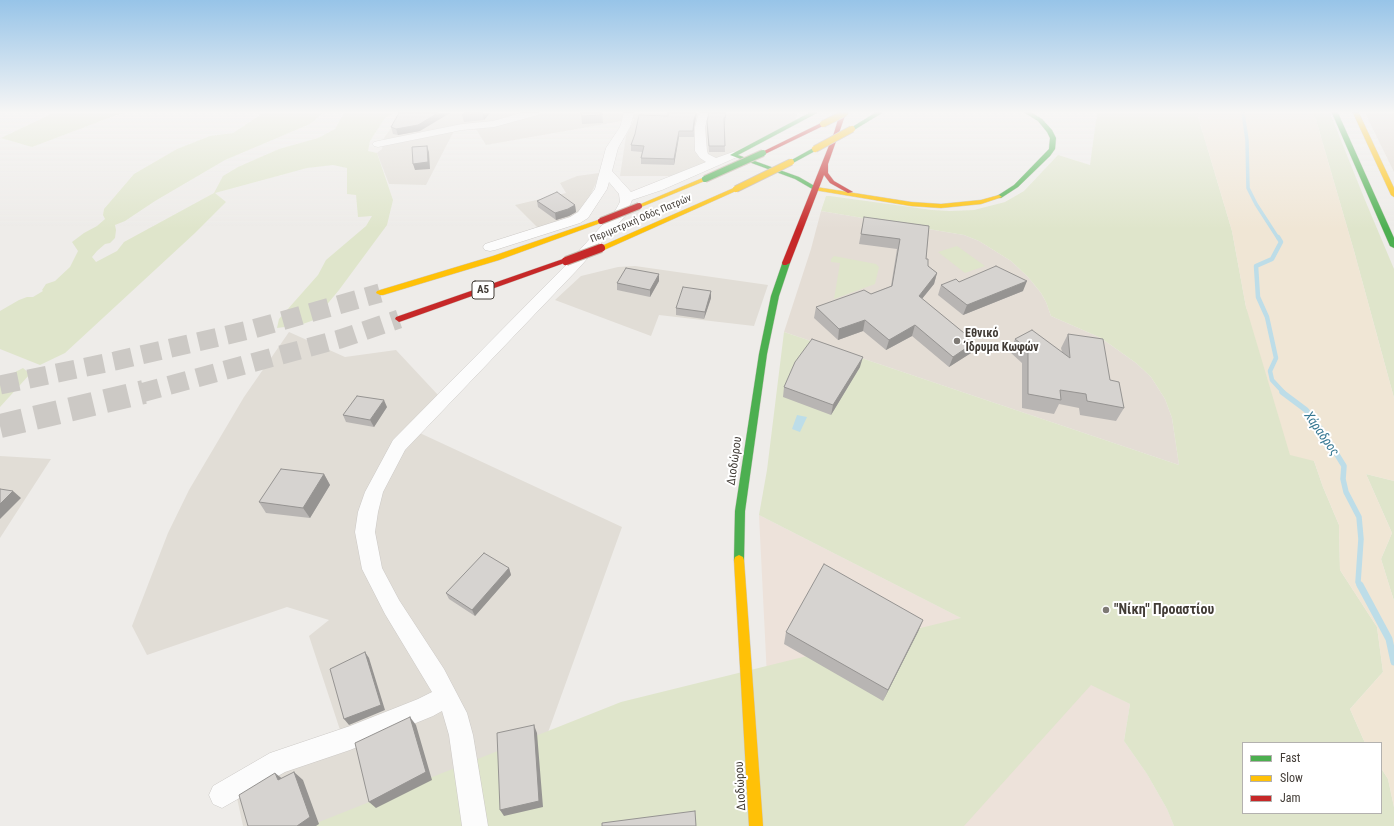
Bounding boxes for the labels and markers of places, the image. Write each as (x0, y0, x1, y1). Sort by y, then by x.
place label: Εθνικό Ίδρυμα Κωφών (965, 327, 1039, 355)
marker: Εθνικό Ίδρυμα Κωφών (952, 336, 962, 346)
place label: "Νίκη" Προαστίου (1114, 602, 1214, 618)
marker: "Νίκη" Προαστίου (1101, 605, 1111, 615)

